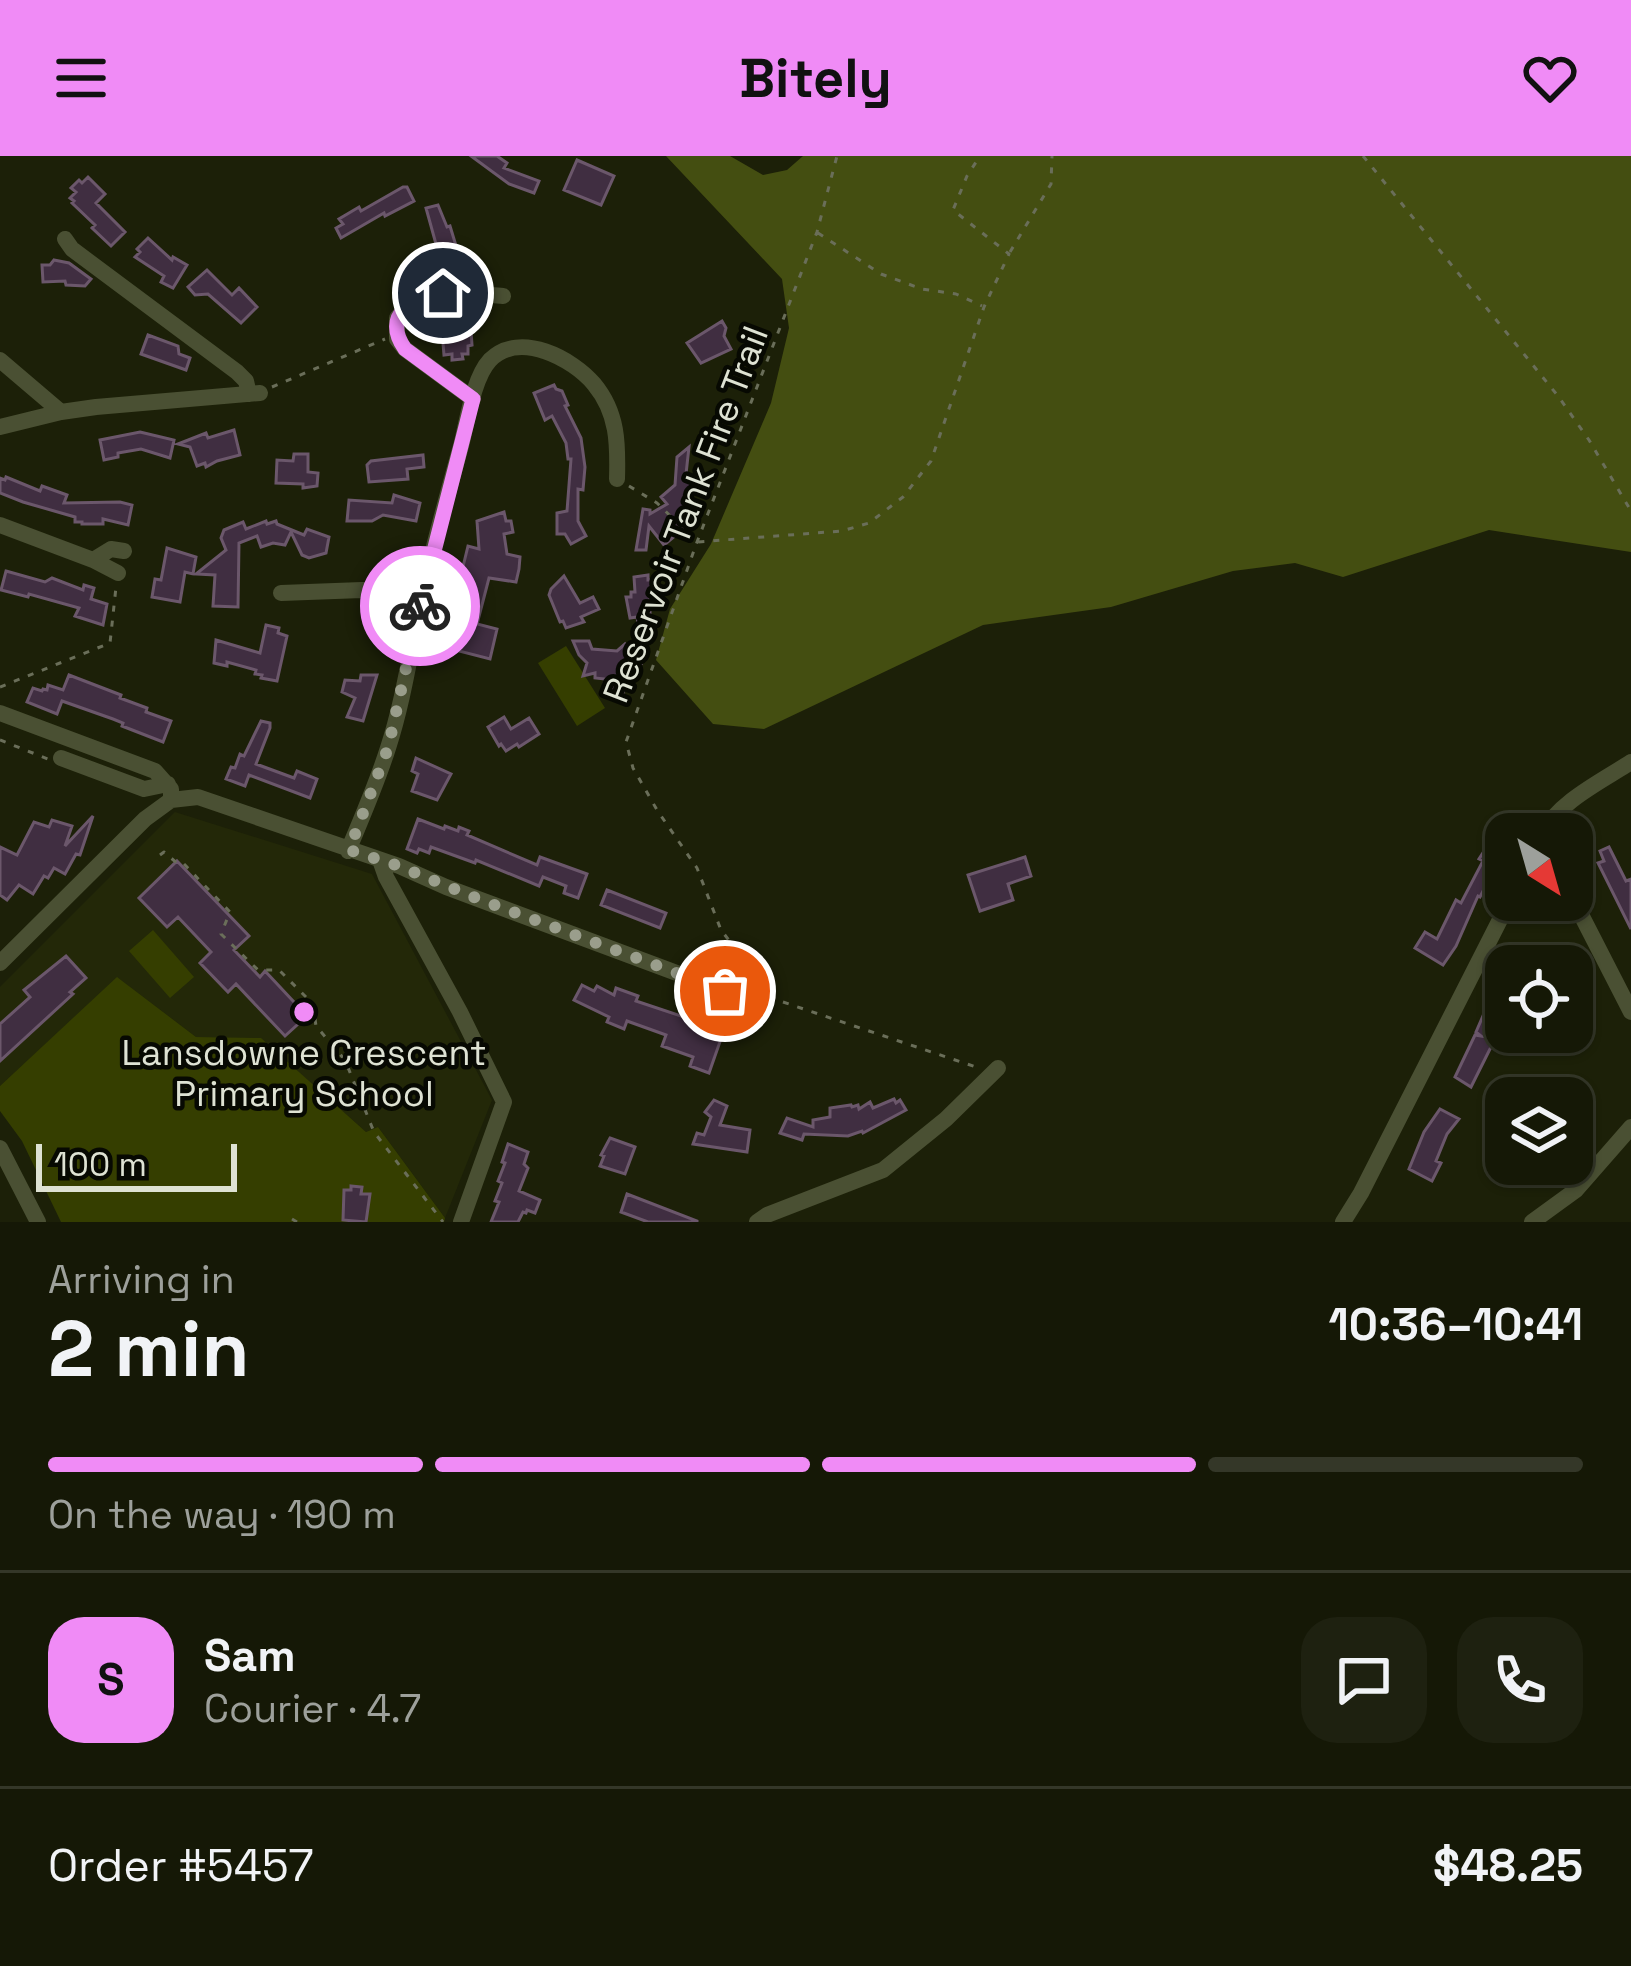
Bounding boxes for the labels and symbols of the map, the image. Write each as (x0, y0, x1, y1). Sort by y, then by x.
pin (392, 242, 494, 344)
street label: Reservoir Tank Fire Trail (593, 320, 779, 709)
courier (360, 546, 480, 666)
north arrow (1485, 813, 1593, 921)
pin (674, 940, 776, 1042)
marker: Lansdowne Crescent Primary School (291, 999, 317, 1025)
place label: Lansdowne Crescent Primary School (121, 1030, 487, 1117)
scale bar (36, 1138, 237, 1191)

